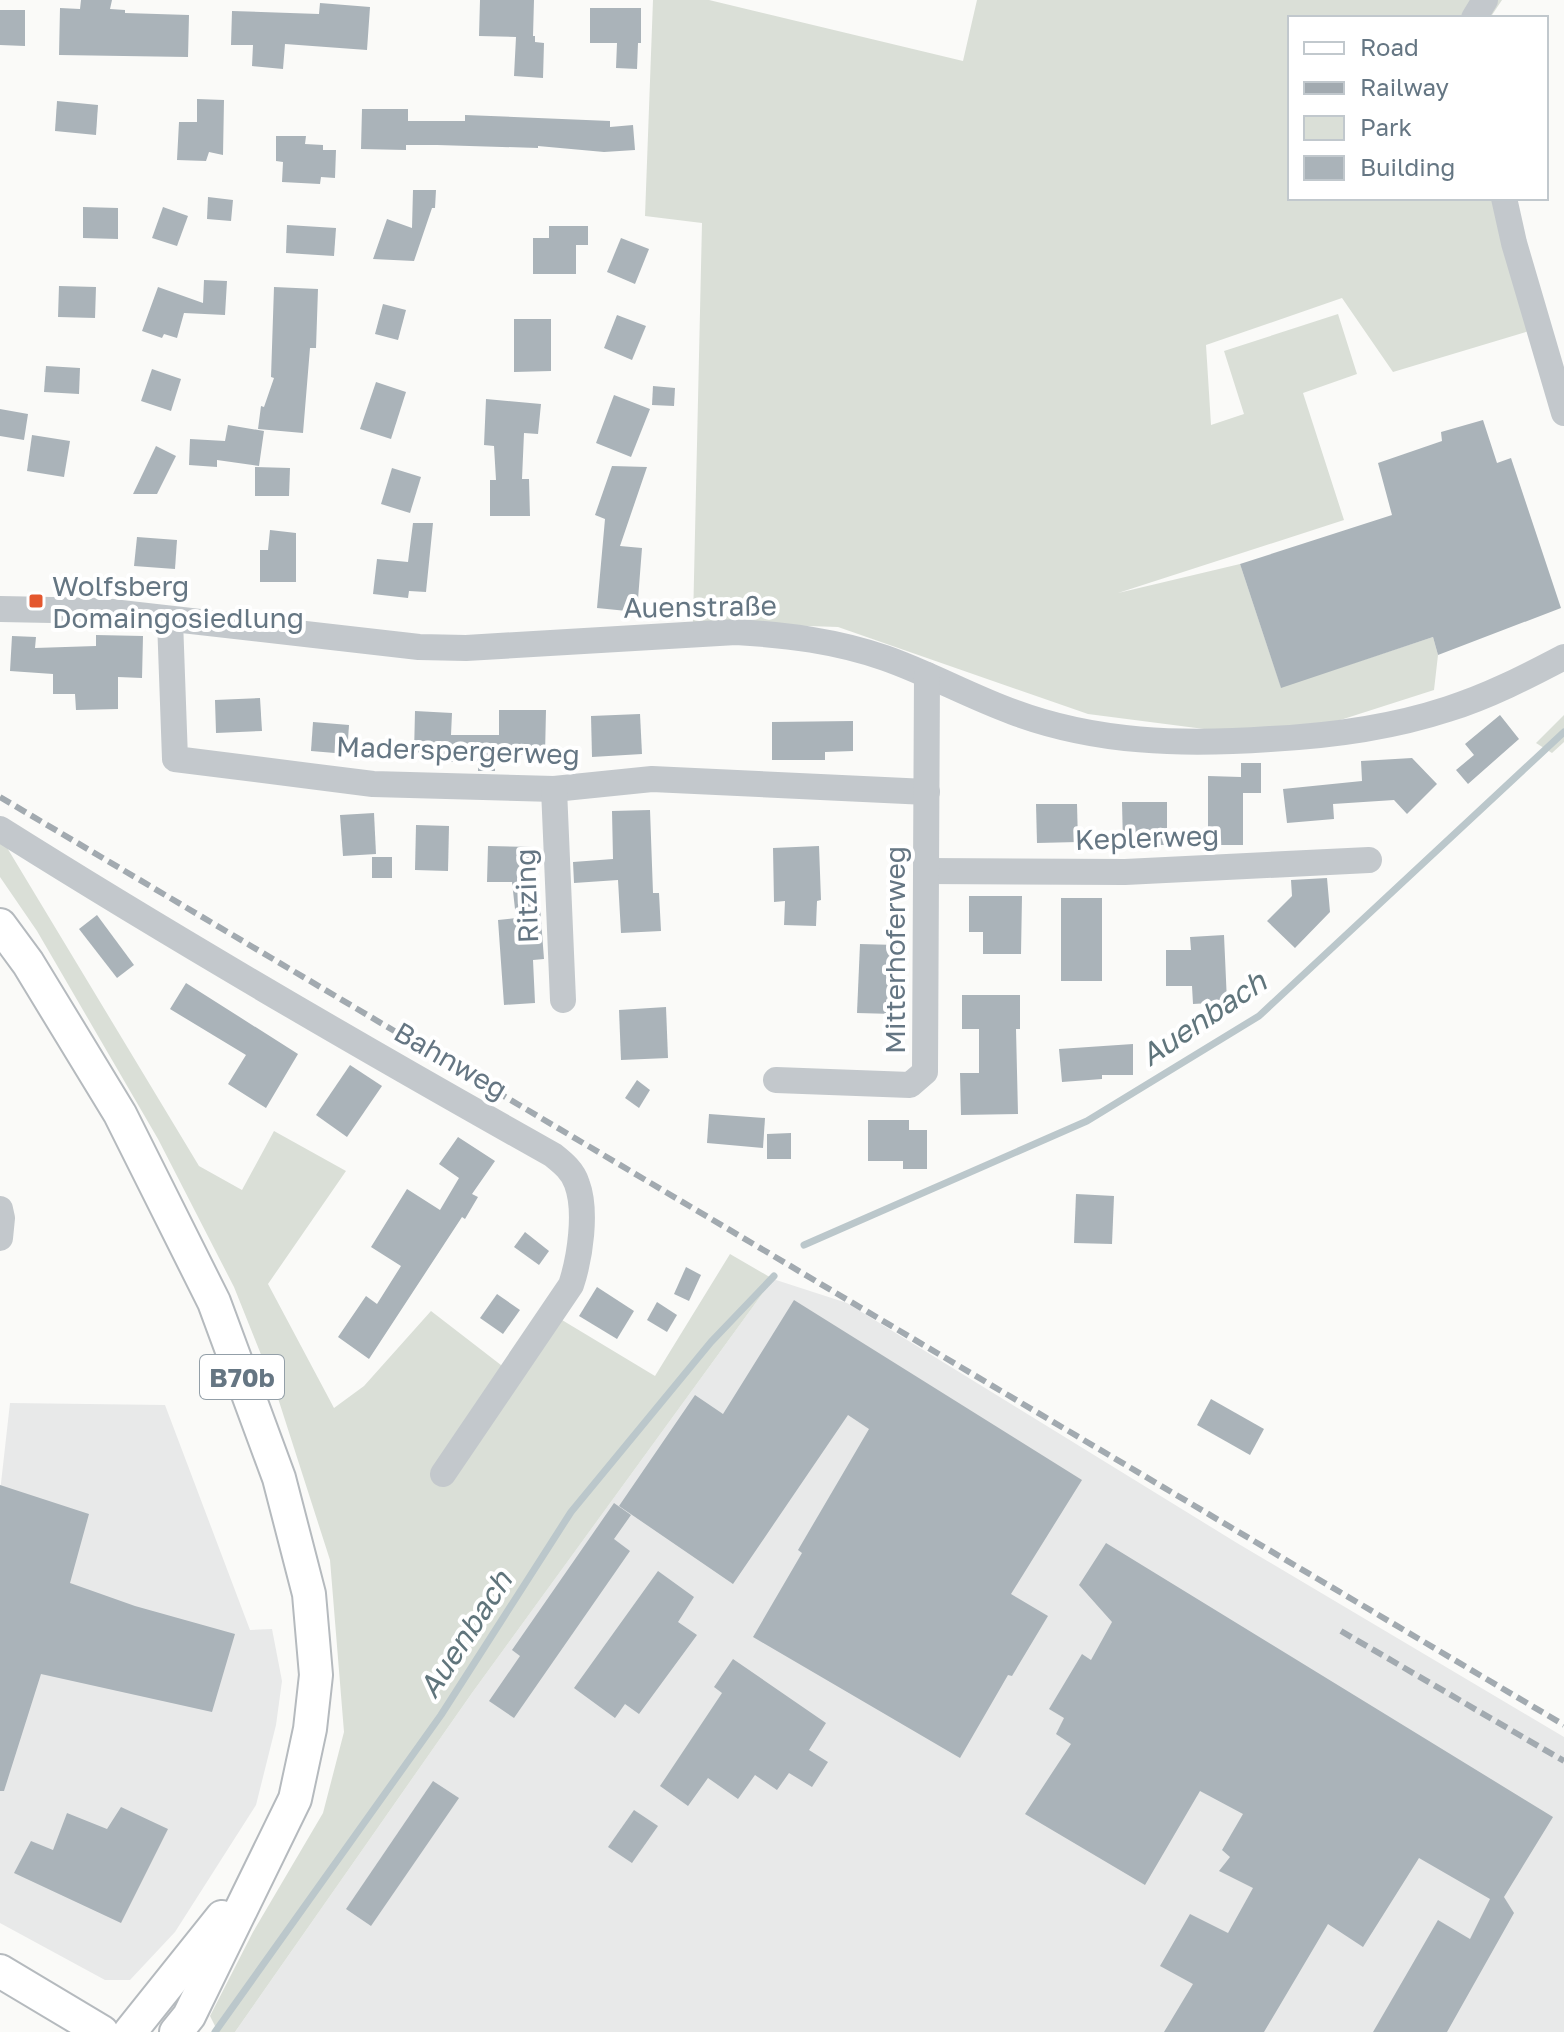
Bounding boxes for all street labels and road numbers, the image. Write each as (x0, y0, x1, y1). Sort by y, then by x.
street label: Auenstraße (623, 588, 777, 624)
street label: Maderspergerweg (335, 729, 581, 771)
street label: Keplerweg (1074, 818, 1220, 856)
street label: Mitterhoferweg (878, 846, 911, 1054)
street label: Ritzing (508, 848, 544, 944)
street label: Bahnweg (389, 1015, 513, 1105)
road number: B70b (200, 1355, 284, 1399)

